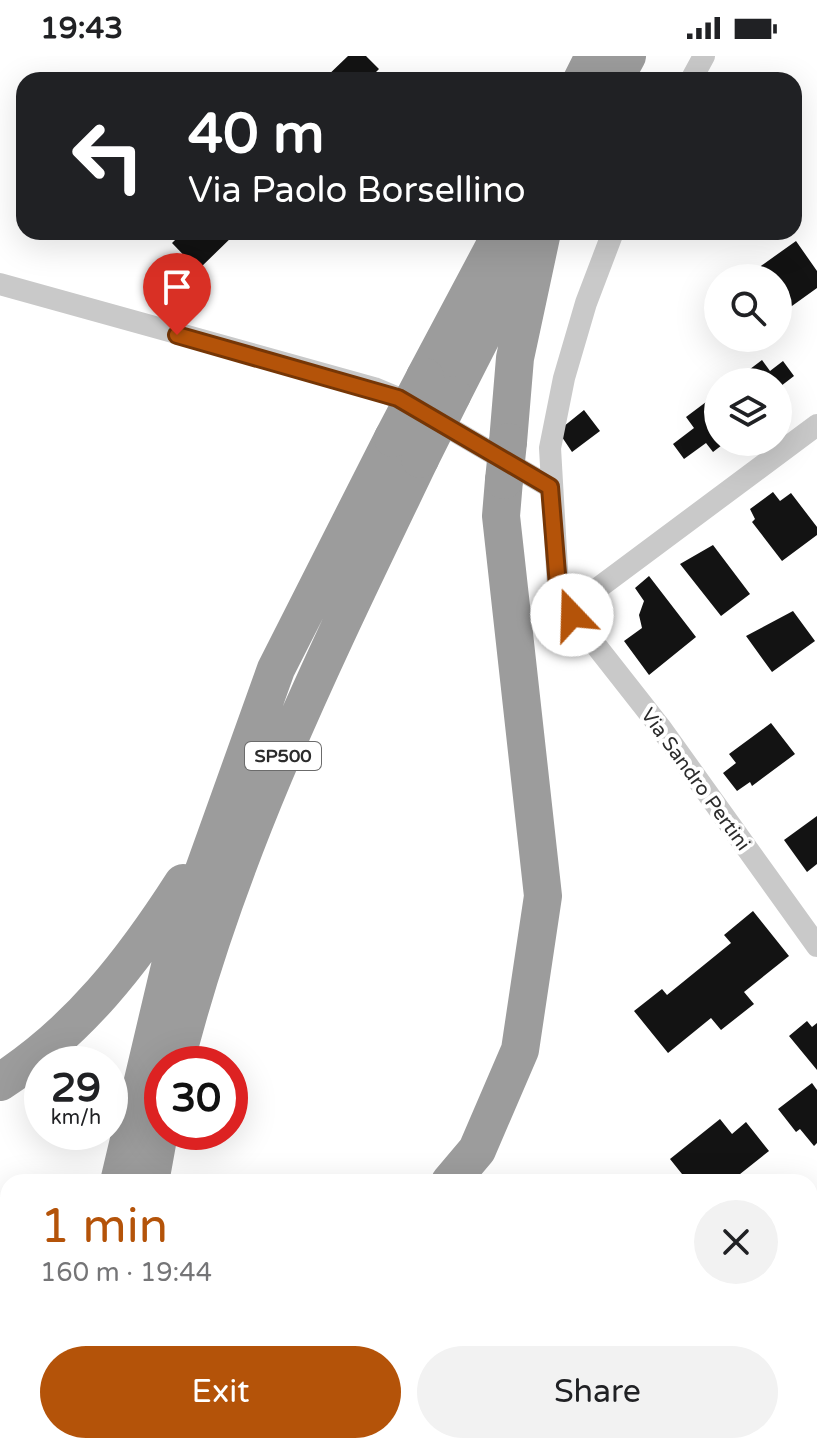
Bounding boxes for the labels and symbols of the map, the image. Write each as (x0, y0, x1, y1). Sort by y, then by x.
pin (143, 253, 211, 335)
position arrow (530, 573, 614, 657)
street label: Via Sandro Pertini (635, 704, 755, 855)
road number: SP500 (245, 742, 321, 770)
speed limit sign: 30 (144, 1046, 248, 1150)

